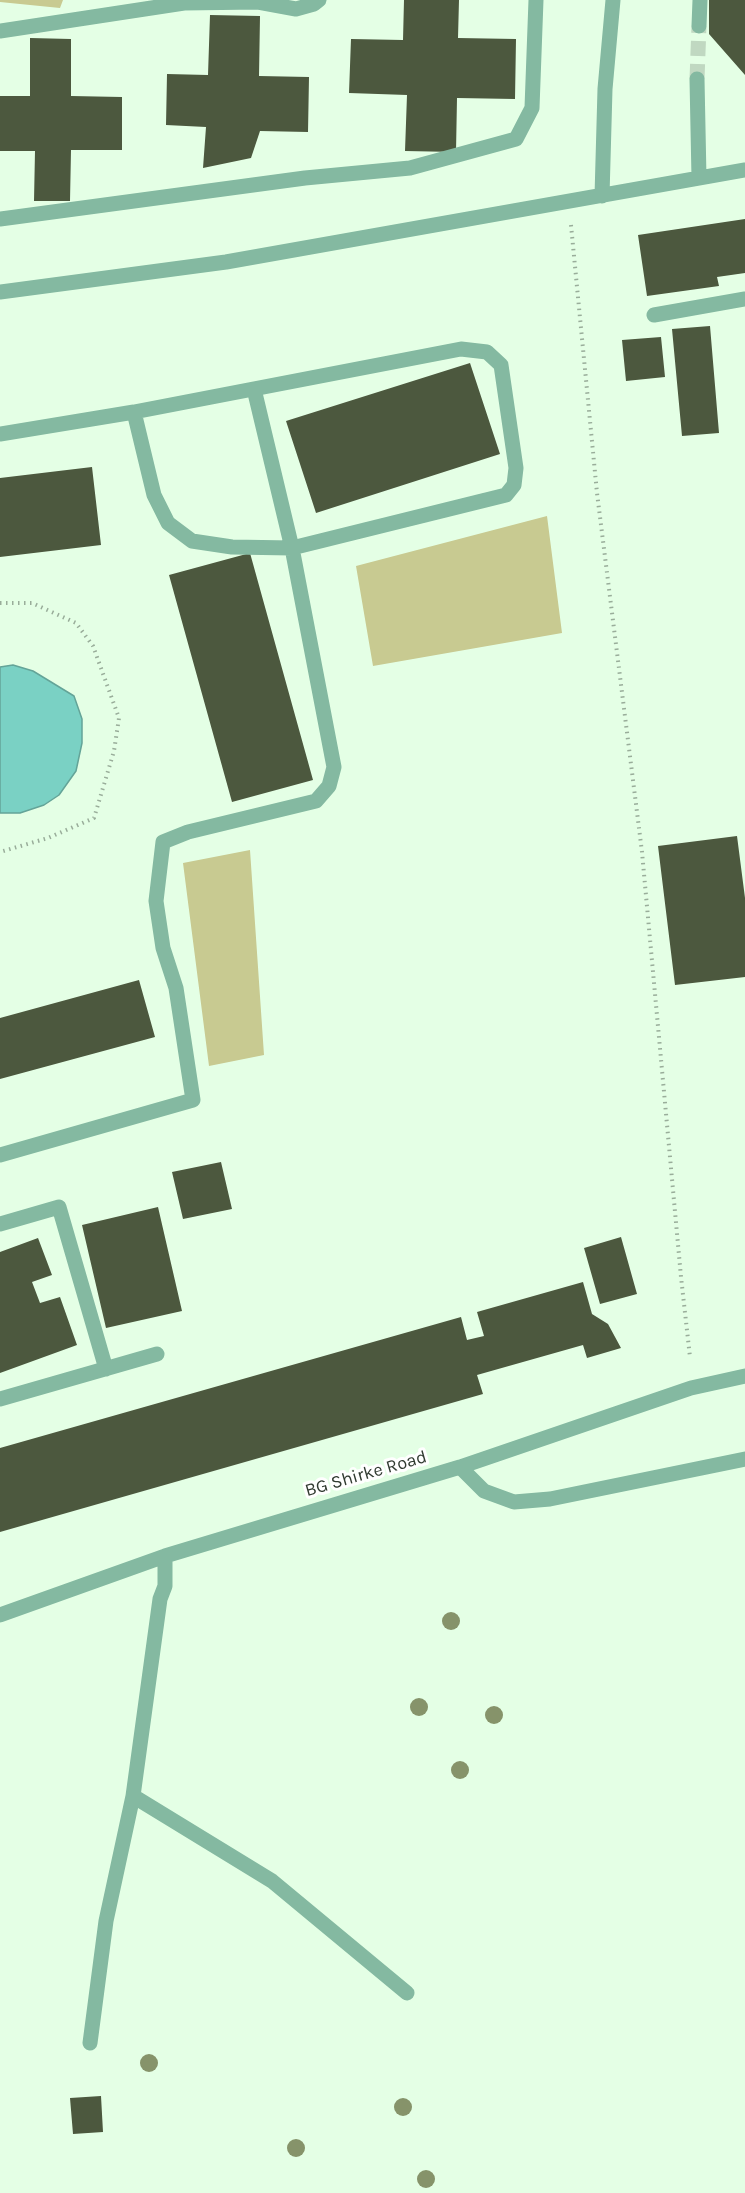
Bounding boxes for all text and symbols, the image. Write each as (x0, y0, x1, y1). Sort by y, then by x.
street label: BG Shirke Road (303, 1446, 429, 1502)

